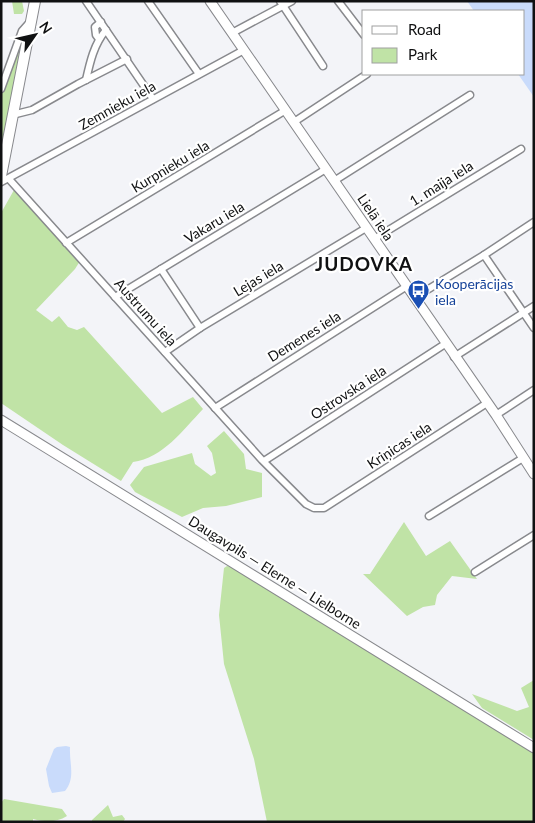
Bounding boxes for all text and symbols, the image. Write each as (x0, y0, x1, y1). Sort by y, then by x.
north arrow (10, 10, 60, 60)
legend (362, 10, 525, 75)
text: N (36, 18, 56, 37)
text: Road (408, 20, 441, 38)
text: Park (408, 45, 438, 63)
street label: Zemnieku iela (76, 77, 158, 133)
street label: Kurpnieku iela (128, 136, 212, 196)
street label: 1. maija iela (406, 157, 476, 209)
street label: Lielā iela (354, 190, 398, 244)
street label: Vakaru iela (181, 197, 247, 247)
district label: JUDOVKA (315, 252, 413, 275)
street label: Lejas iela (230, 257, 286, 299)
street label: Austrumu iela (111, 275, 181, 349)
place label: Kooperācijas iela (435, 275, 513, 308)
bus stop icon: Kooperācijas iela (407, 279, 431, 310)
street label: Demenes iela (264, 307, 344, 365)
street label: Ostrovska iela (307, 361, 389, 423)
street label: Kriņicas iela (364, 418, 434, 472)
street label: Daugavpils — Elerne — Lielborne (186, 512, 364, 632)

